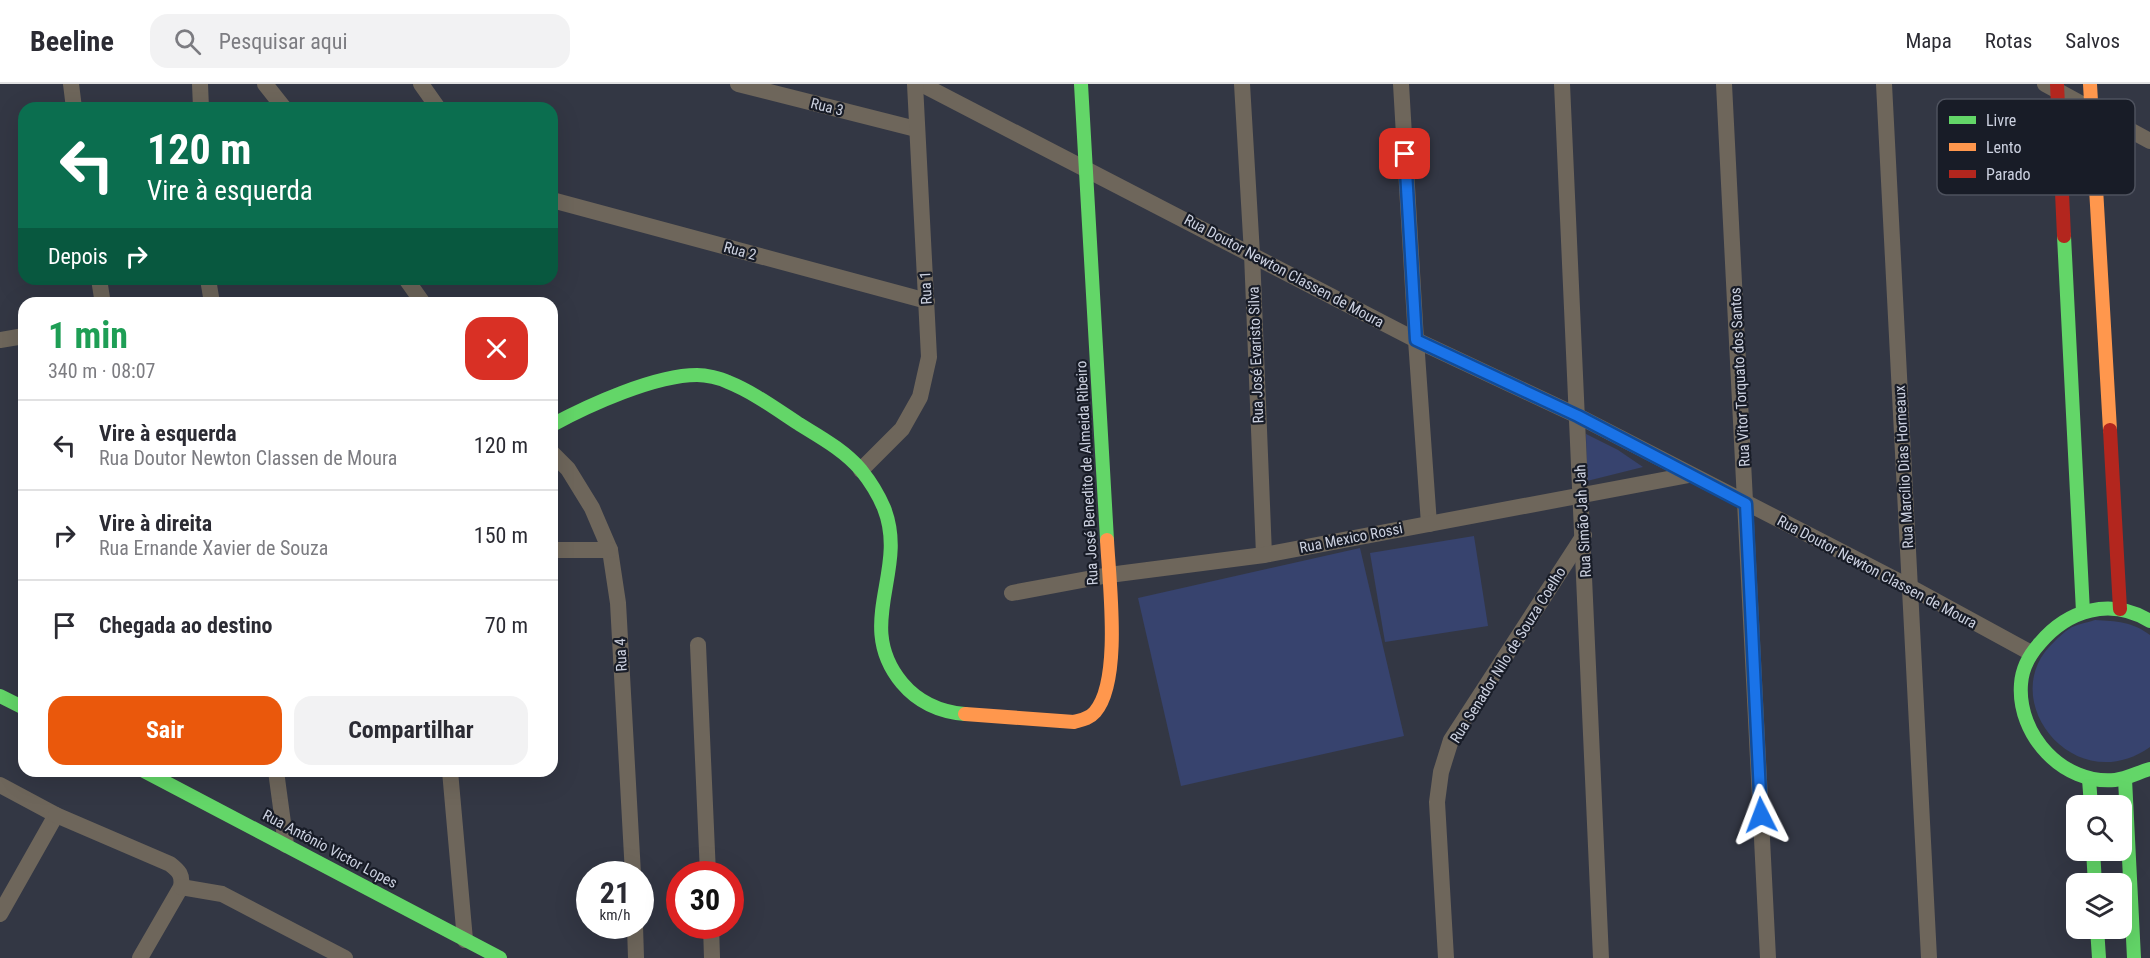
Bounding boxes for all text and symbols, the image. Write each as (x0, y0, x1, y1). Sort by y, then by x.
search box (150, 14, 570, 68)
text: Beeline (30, 25, 114, 58)
icon: search (171, 25, 204, 58)
text: Pesquisar aqui (219, 29, 347, 54)
text: Mapa (1905, 29, 1952, 53)
text: Rotas (1985, 29, 2032, 53)
text: Salvos (2065, 29, 2120, 53)
street label: Rua 3 (809, 94, 845, 120)
legend (1937, 99, 2135, 195)
text: Livre (1986, 111, 2016, 130)
text: 120 m (147, 125, 252, 174)
icon: left (48, 126, 126, 204)
pin (1379, 128, 1430, 179)
icon: arrive (1388, 137, 1421, 170)
text: Lento (1986, 138, 2021, 157)
text: Parado (1986, 165, 2031, 184)
text: Vire à esquerda (147, 175, 313, 207)
street label: Rua Doutor Newton Classen de Moura (1181, 211, 1387, 331)
street label: Rua 2 (722, 238, 758, 264)
icon: right (120, 240, 153, 273)
text: Depois (48, 244, 108, 269)
street label: Rua 1 (916, 271, 936, 305)
street label: Rua José Evaristo Silva (1245, 286, 1267, 424)
street label: Rua Vitor Torquato dos Santos (1726, 287, 1754, 467)
text: 1 min (48, 315, 128, 357)
button: close (465, 317, 528, 380)
text: 340 m · 08:07 (48, 359, 155, 383)
street label: Rua José Benedito de Almeida Ribeiro (1072, 360, 1102, 586)
street label: Rua Marcílio Dias Horneaux (1891, 385, 1917, 549)
text: Vire à esquerda (99, 421, 237, 446)
icon: left (48, 429, 81, 462)
text: 120 m (474, 433, 528, 458)
text: Rua Doutor Newton Classen de Moura (99, 446, 397, 470)
street label: Rua Simão Jah Jah (1571, 464, 1595, 578)
text: Vire à direita (99, 511, 212, 536)
street label: Rua Doutor Newton Classen de Moura (1774, 512, 1980, 632)
icon: right (48, 519, 81, 552)
street label: Rua Mexico Rossi (1298, 519, 1404, 557)
text: 150 m (474, 523, 528, 548)
text: Rua Ernande Xavier de Souza (99, 536, 328, 560)
street label: Rua Senador Nilo de Souza Coelho (1446, 564, 1570, 746)
icon: arrive (48, 609, 81, 642)
text: Chegada ao destino (99, 613, 273, 638)
text: 70 m (485, 613, 528, 638)
street label: Rua 4 (611, 638, 631, 672)
button: Sair (48, 696, 282, 765)
button: Compartilhar (294, 696, 528, 765)
position arrow (1729, 783, 1793, 847)
map controls (2066, 795, 2132, 939)
button: search (2066, 795, 2132, 861)
street label: Rua Antônio Victor Lopes (260, 806, 400, 892)
speed limit sign: 30 (666, 861, 744, 939)
button: layers (2066, 873, 2132, 939)
text: 21 (600, 875, 630, 910)
text: km/h (600, 906, 630, 924)

